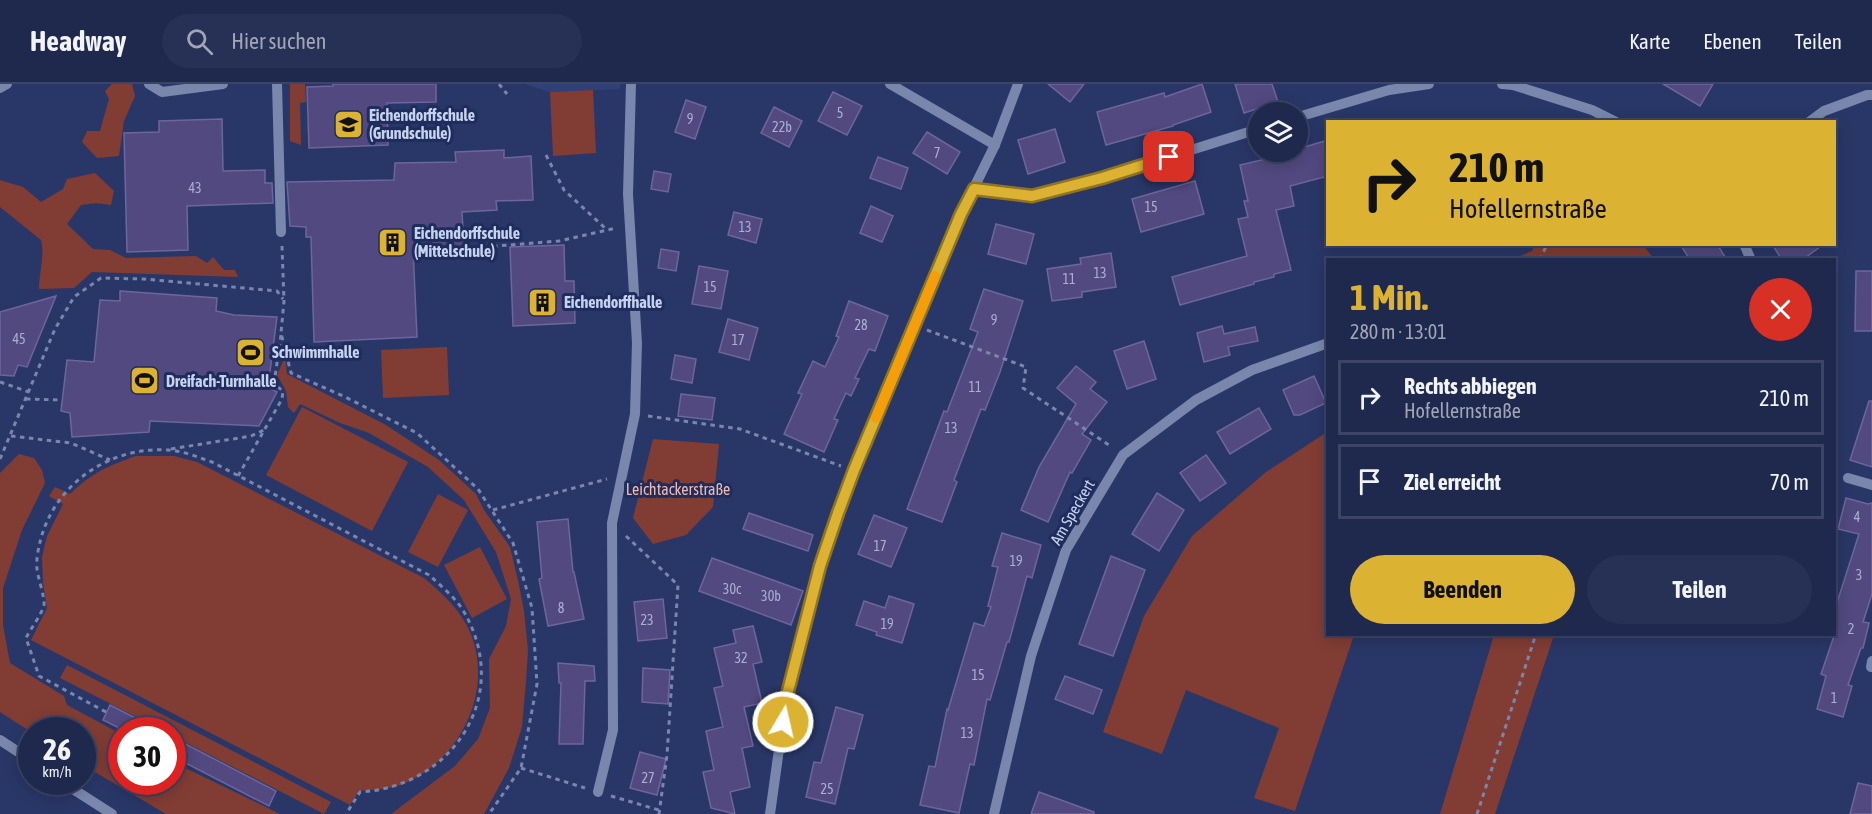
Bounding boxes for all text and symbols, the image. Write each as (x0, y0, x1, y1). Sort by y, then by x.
search box (162, 14, 582, 68)
text: Headway (30, 25, 126, 57)
icon: search (183, 25, 216, 58)
text: Hier suchen (231, 28, 326, 54)
text: Karte (1629, 29, 1670, 53)
text: Ebenen (1703, 29, 1762, 53)
text: Teilen (1795, 29, 1842, 53)
map controls (1248, 102, 1308, 162)
button: layers (1248, 102, 1308, 162)
house number: 5 (837, 105, 843, 121)
place label: Eichendorffschule (Grundschule) (369, 106, 475, 142)
school or university icon: Eichendorffschule (Grundschule) (332, 108, 364, 140)
house number: 9 (687, 111, 693, 127)
house number: 22b (772, 119, 792, 135)
pin (1143, 131, 1194, 182)
icon: arrive (1152, 140, 1185, 173)
text: 210 m (1449, 143, 1544, 191)
icon: right (1350, 144, 1428, 222)
house number: 7 (934, 145, 940, 161)
house number: 43 (188, 180, 202, 196)
text: Hofellernstraße (1449, 193, 1607, 224)
house number: 15 (1144, 199, 1158, 215)
house number: 13 (738, 219, 752, 235)
place label: Eichendorffschule (Mittelschule) (414, 224, 520, 260)
building icon: Eichendorffschule (Mittelschule) (377, 226, 409, 258)
house number: 13 (1093, 265, 1107, 281)
house number: 11 (1062, 271, 1076, 287)
text: 1 Min. (1350, 276, 1428, 318)
button: close (1749, 278, 1812, 341)
house number: 15 (703, 279, 717, 295)
building icon: Eichendorffhalle (527, 286, 559, 318)
place label: Eichendorffhalle (564, 293, 662, 311)
house number: 9 (991, 312, 997, 328)
house number: 28 (854, 317, 868, 333)
text: 280 m · 13:01 (1350, 320, 1447, 343)
house number: 45 (12, 331, 26, 347)
house number: 17 (731, 332, 745, 348)
sports icon: Schwimmhalle (235, 336, 267, 368)
place label: Schwimmhalle (272, 343, 359, 361)
sports icon: Dreifach-Turnhalle (129, 365, 161, 397)
place label: Dreifach-Turnhalle (166, 372, 277, 390)
text: Rechts abbiegen (1404, 373, 1537, 399)
house number: 11 (968, 379, 982, 395)
icon: right (1353, 381, 1386, 414)
text: 210 m (1759, 385, 1809, 411)
text: Hofellernstraße (1404, 399, 1521, 422)
house number: 13 (944, 420, 958, 436)
icon: arrive (1353, 465, 1386, 498)
text: Ziel erreicht (1404, 469, 1501, 495)
text: 70 m (1769, 469, 1809, 495)
street label: Am Speckert (1046, 476, 1099, 548)
park label: Leichtackerstraße (626, 480, 730, 498)
house number: 4 (1854, 509, 1861, 525)
house number: 17 (873, 538, 887, 554)
house number: 19 (1009, 553, 1023, 569)
button: Beenden (1350, 555, 1575, 624)
button: Teilen (1587, 555, 1812, 624)
house number: 3 (1856, 567, 1862, 583)
house number: 30c (723, 581, 742, 597)
house number: 30b (761, 588, 781, 604)
house number: 8 (558, 600, 565, 616)
house number: 23 (640, 612, 654, 628)
house number: 19 (880, 616, 894, 632)
house number: 2 (1848, 621, 1854, 637)
house number: 32 (734, 650, 748, 666)
house number: 15 (971, 667, 985, 683)
position arrow (751, 690, 815, 754)
house number: 1 (1831, 690, 1837, 706)
speed limit sign: 30 (108, 717, 186, 795)
house number: 13 (960, 725, 974, 741)
text: 26 (43, 732, 71, 766)
text: km/h (42, 763, 72, 780)
house number: 27 (641, 770, 655, 786)
house number: 25 (820, 781, 834, 797)

